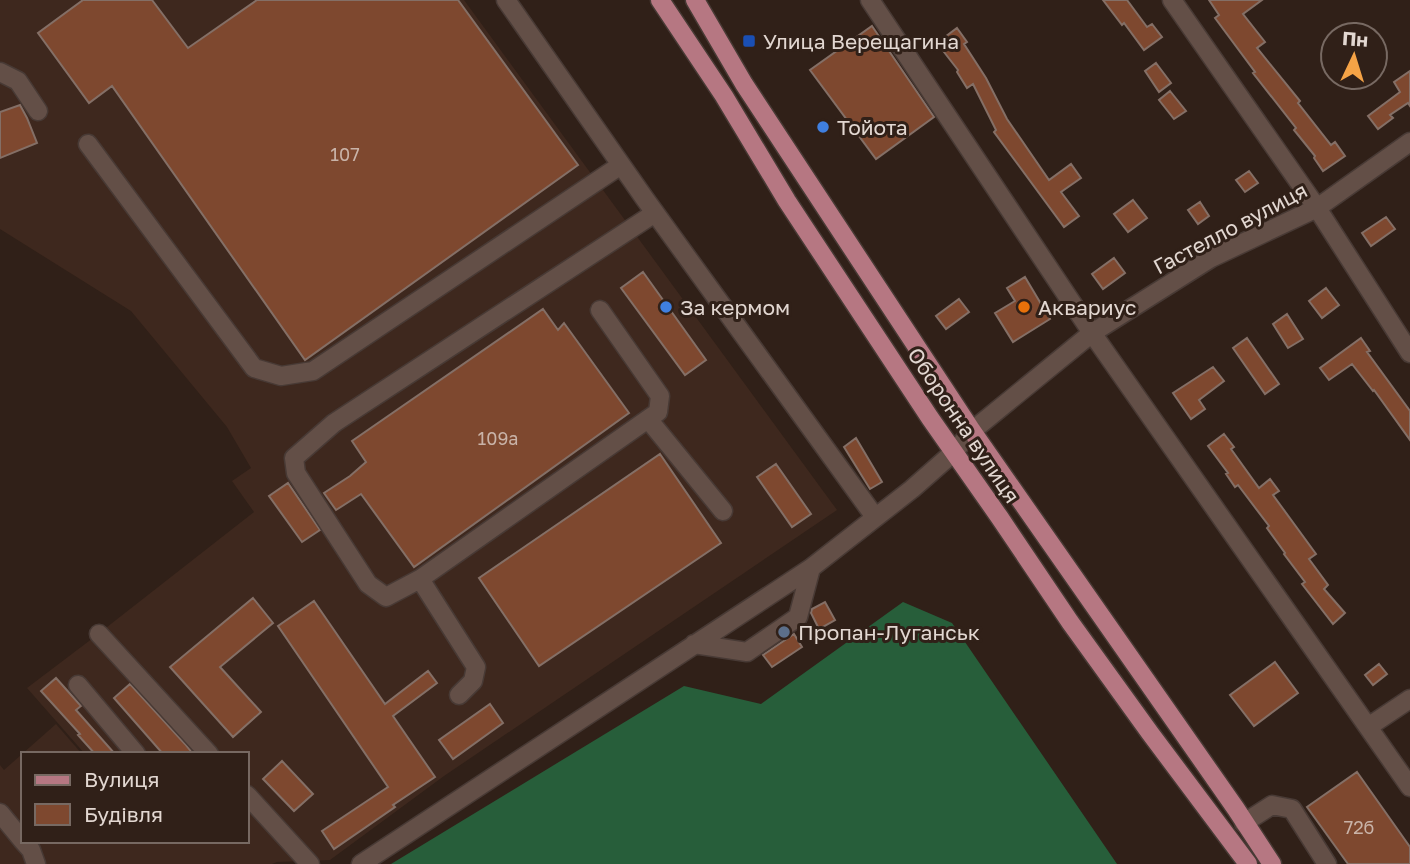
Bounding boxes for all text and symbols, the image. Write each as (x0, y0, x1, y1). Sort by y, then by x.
north arrow (1319, 21, 1389, 91)
text: Пн (1342, 26, 1369, 51)
place label: Улица Верещагина (763, 28, 959, 54)
marker: Улица Верещагина (741, 33, 757, 49)
place label: Тойота (837, 114, 908, 140)
marker: Тойота (815, 119, 831, 135)
house number: 107 (330, 143, 360, 165)
street label: Гастелло вулиця (1149, 176, 1311, 280)
place label: За кермом (680, 294, 790, 320)
place label: Аквариус (1038, 294, 1136, 320)
marker: За кермом (658, 299, 674, 315)
marker: Аквариус (1016, 299, 1032, 315)
street label: Оборонна вулиця (902, 342, 1026, 508)
house number: 109а (478, 427, 518, 449)
place label: Пропан-Луганськ (798, 619, 980, 645)
marker: Пропан-Луганськ (776, 624, 792, 640)
legend (21, 752, 248, 843)
text: Вулиця (84, 766, 160, 792)
text: Будівля (84, 801, 163, 827)
house number: 72б (1344, 816, 1374, 838)

